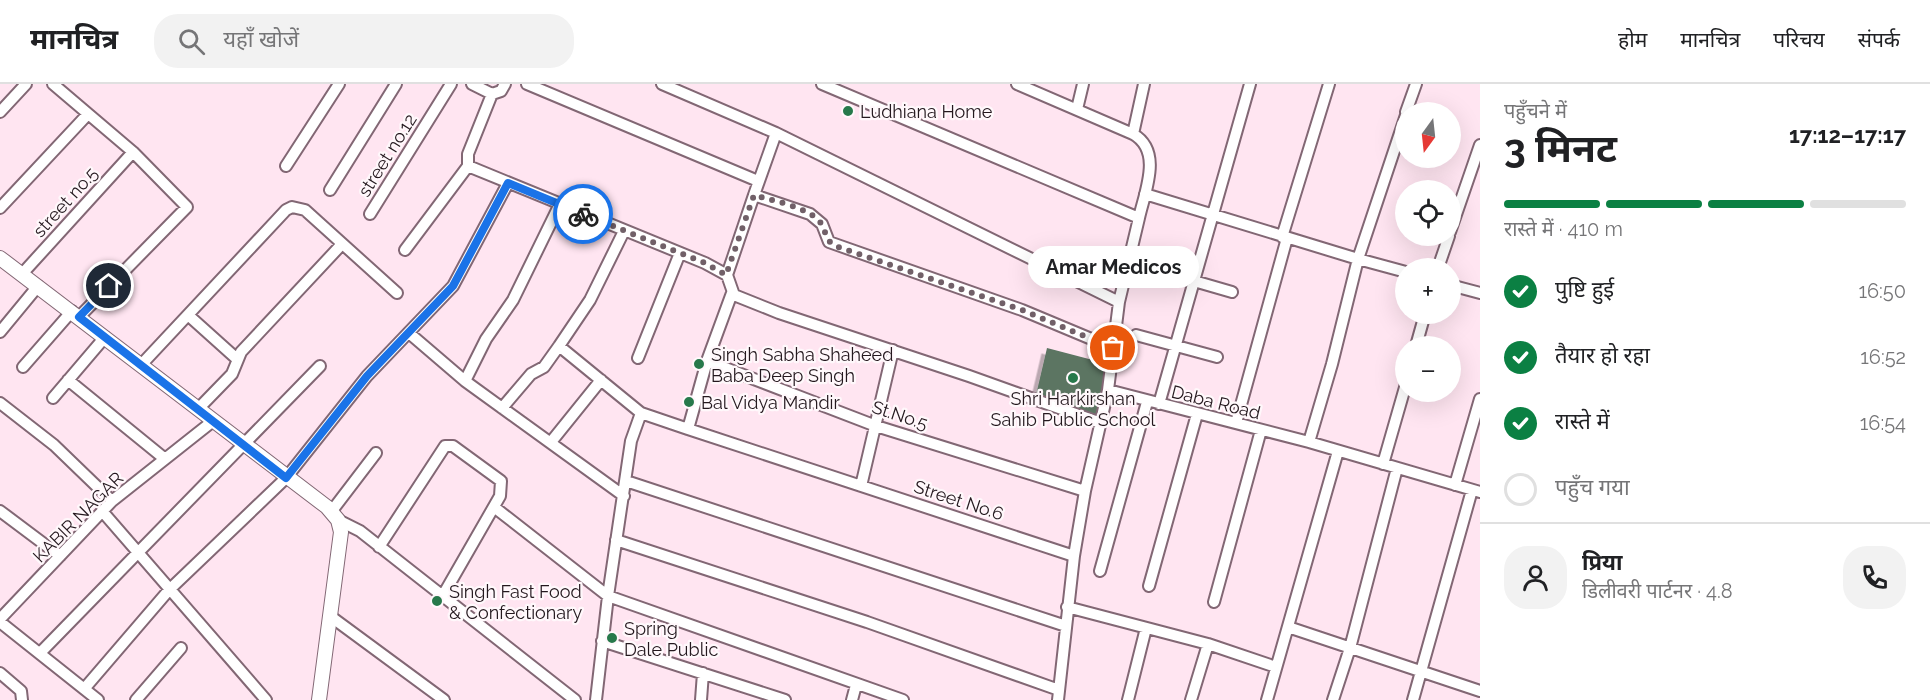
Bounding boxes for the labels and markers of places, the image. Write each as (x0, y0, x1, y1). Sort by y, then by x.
place label: Ludhiana Home (860, 101, 993, 122)
marker: Ludhiana Home (841, 104, 855, 118)
callout: Amar Medicos (1028, 246, 1198, 288)
pin (83, 260, 134, 311)
pin (1087, 322, 1138, 373)
place label: Singh Sabha Shaheed Baba Deep Singh (711, 344, 893, 386)
marker: Singh Sabha Shaheed Baba Deep Singh (692, 357, 706, 371)
marker: Shri Harkirshan Sahib Public School (1066, 371, 1080, 385)
place label: Shri Harkirshan Sahib Public School (991, 388, 1155, 430)
place label: Bal Vidya Mandir (701, 392, 840, 413)
marker: Bal Vidya Mandir (682, 395, 696, 409)
place label: Singh Fast Food & Confectionary (449, 581, 582, 623)
marker: Singh Fast Food & Confectionary (430, 594, 444, 608)
place label: Spring Dale Public (624, 618, 718, 660)
marker: Spring Dale Public (605, 631, 619, 645)

